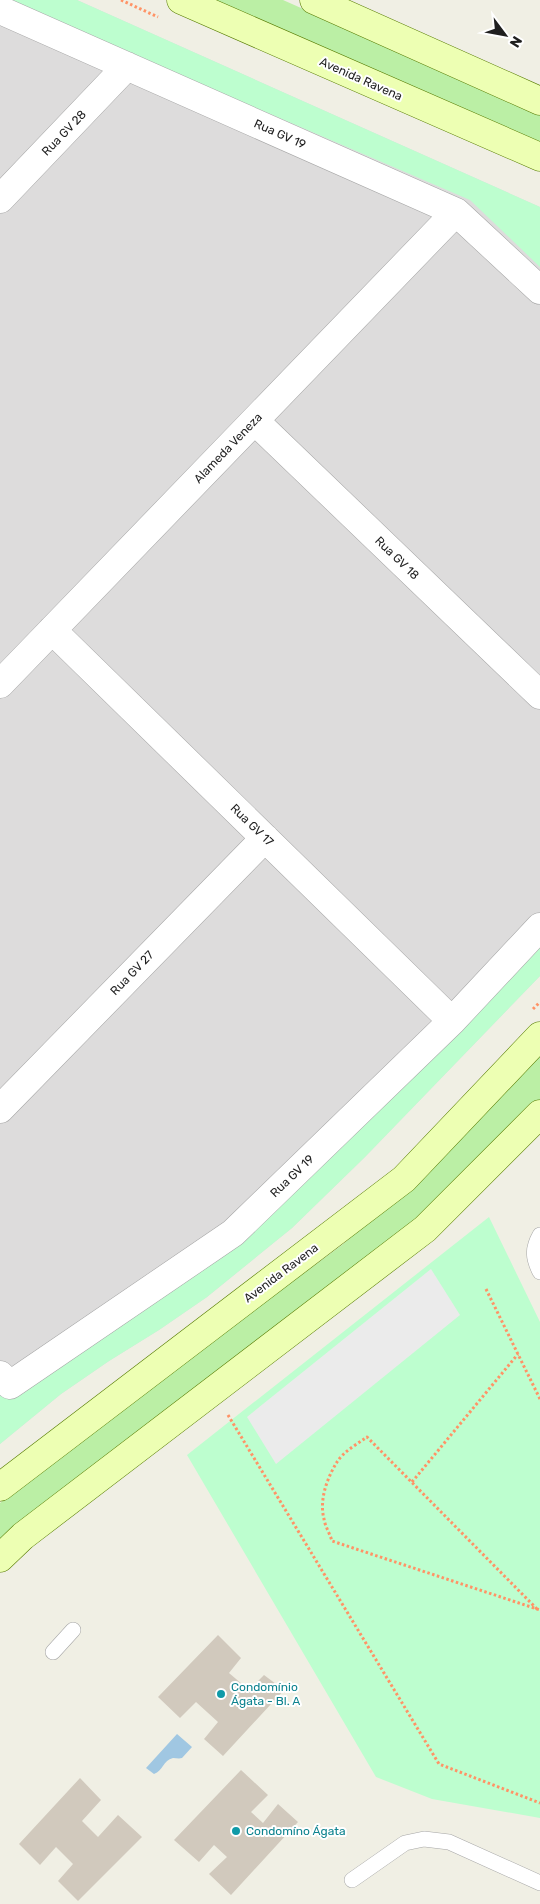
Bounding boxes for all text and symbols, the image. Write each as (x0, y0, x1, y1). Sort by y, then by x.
north arrow (480, 10, 530, 60)
text: N (506, 33, 525, 50)
street label: Avenida Ravena (317, 54, 405, 104)
street label: Rua GV 28 (39, 107, 89, 159)
street label: Rua GV 19 (252, 116, 308, 152)
street label: Alameda Veneza (191, 410, 265, 486)
street label: Rua GV 18 (372, 534, 422, 582)
street label: Rua GV 17 (228, 801, 276, 849)
street label: Rua GV 27 (107, 948, 157, 998)
street label: Rua GV 19 (267, 1152, 317, 1200)
street label: Avenida Ravena (241, 1241, 321, 1305)
place label: Condomínio Ágata - Bl. A (231, 1680, 300, 1708)
marker: Condomínio Ágata - Bl. A (215, 1688, 227, 1700)
place label: Condomíno Ágata (246, 1824, 346, 1838)
marker: Condomíno Ágata (230, 1825, 242, 1837)

